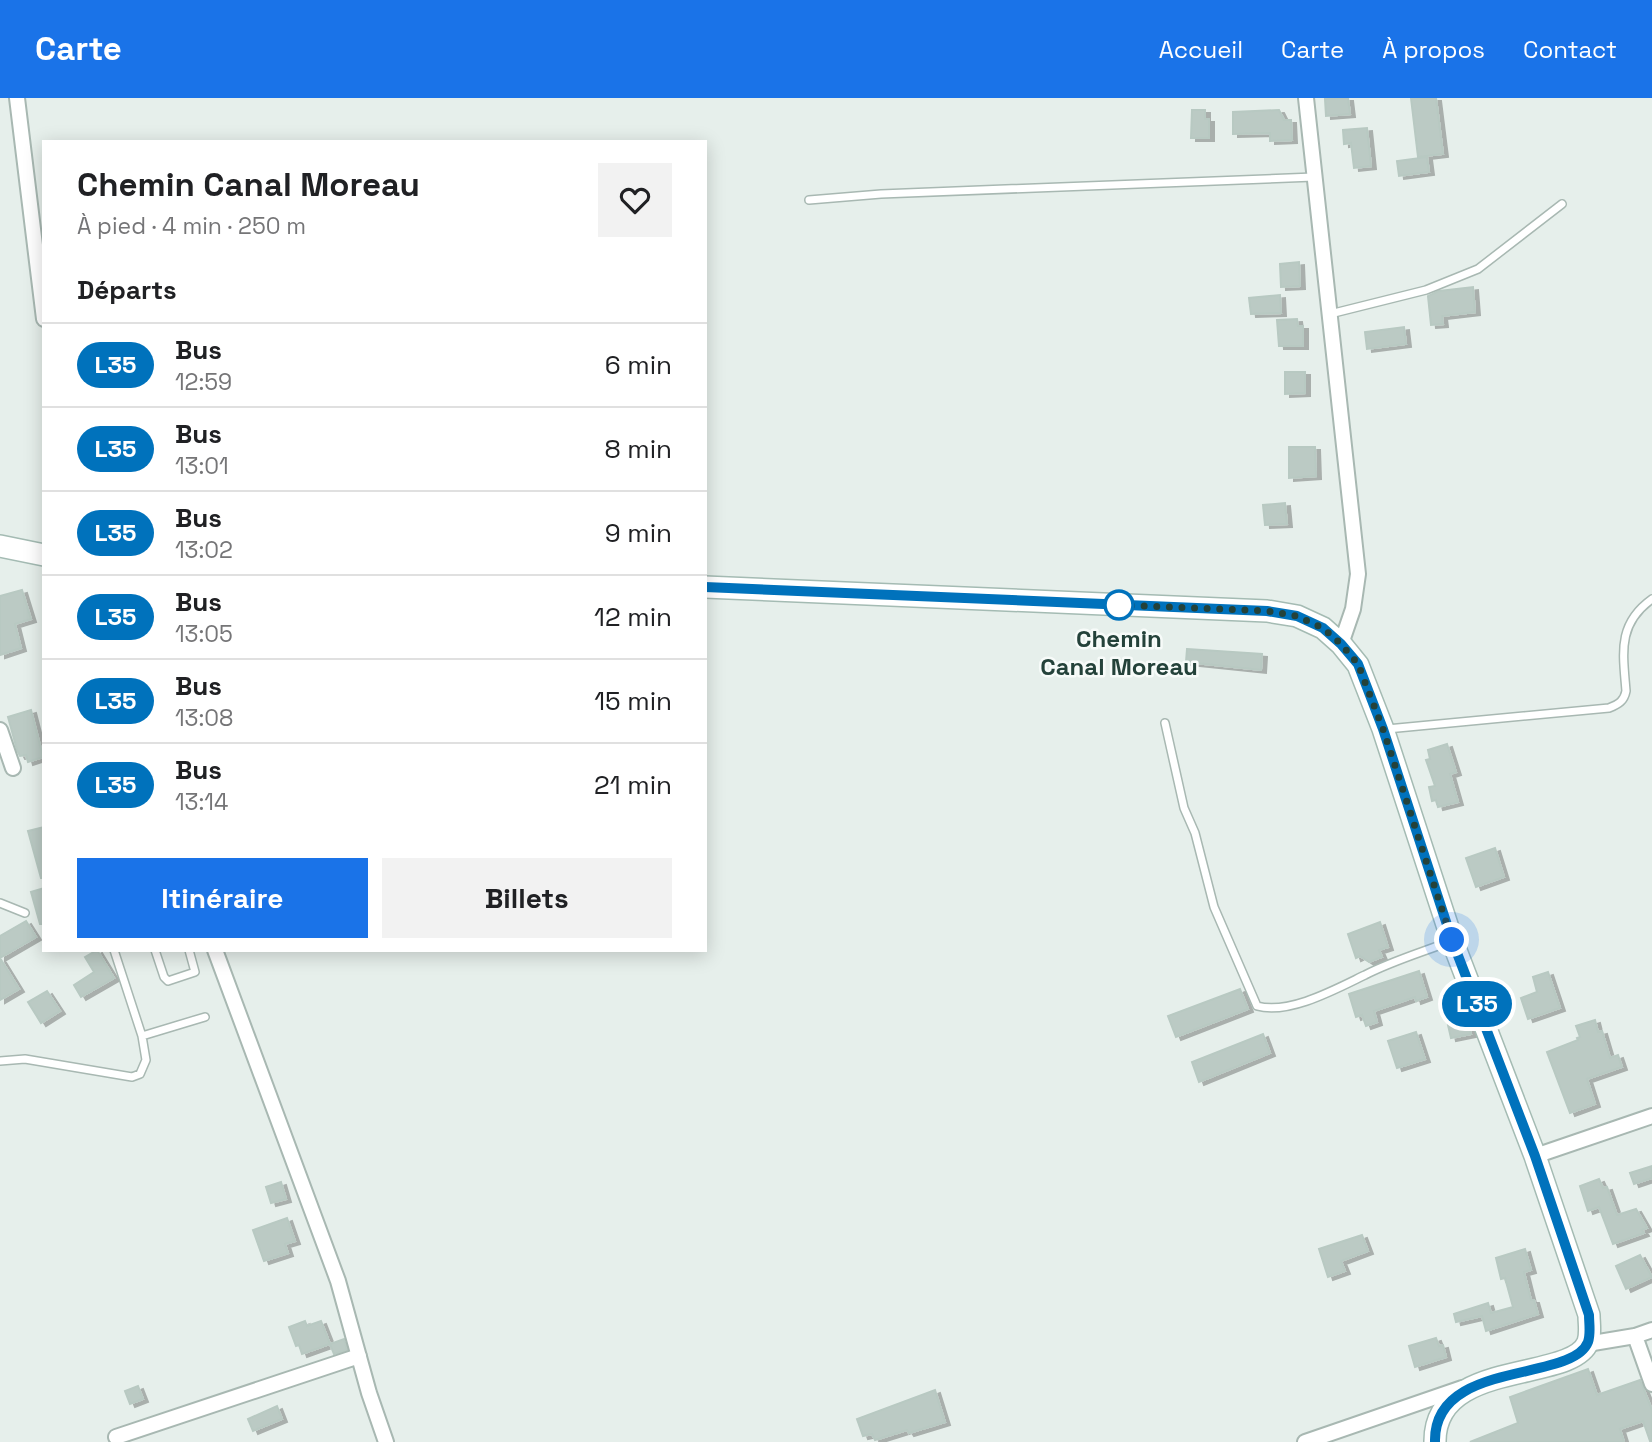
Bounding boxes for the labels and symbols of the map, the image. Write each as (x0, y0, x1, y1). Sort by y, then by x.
marker: Chemin Canal Moreau (1104, 590, 1134, 620)
place label: Chemin Canal Moreau (1040, 623, 1198, 682)
your location (1434, 922, 1469, 957)
line badge: L35 (1437, 981, 1517, 1027)

